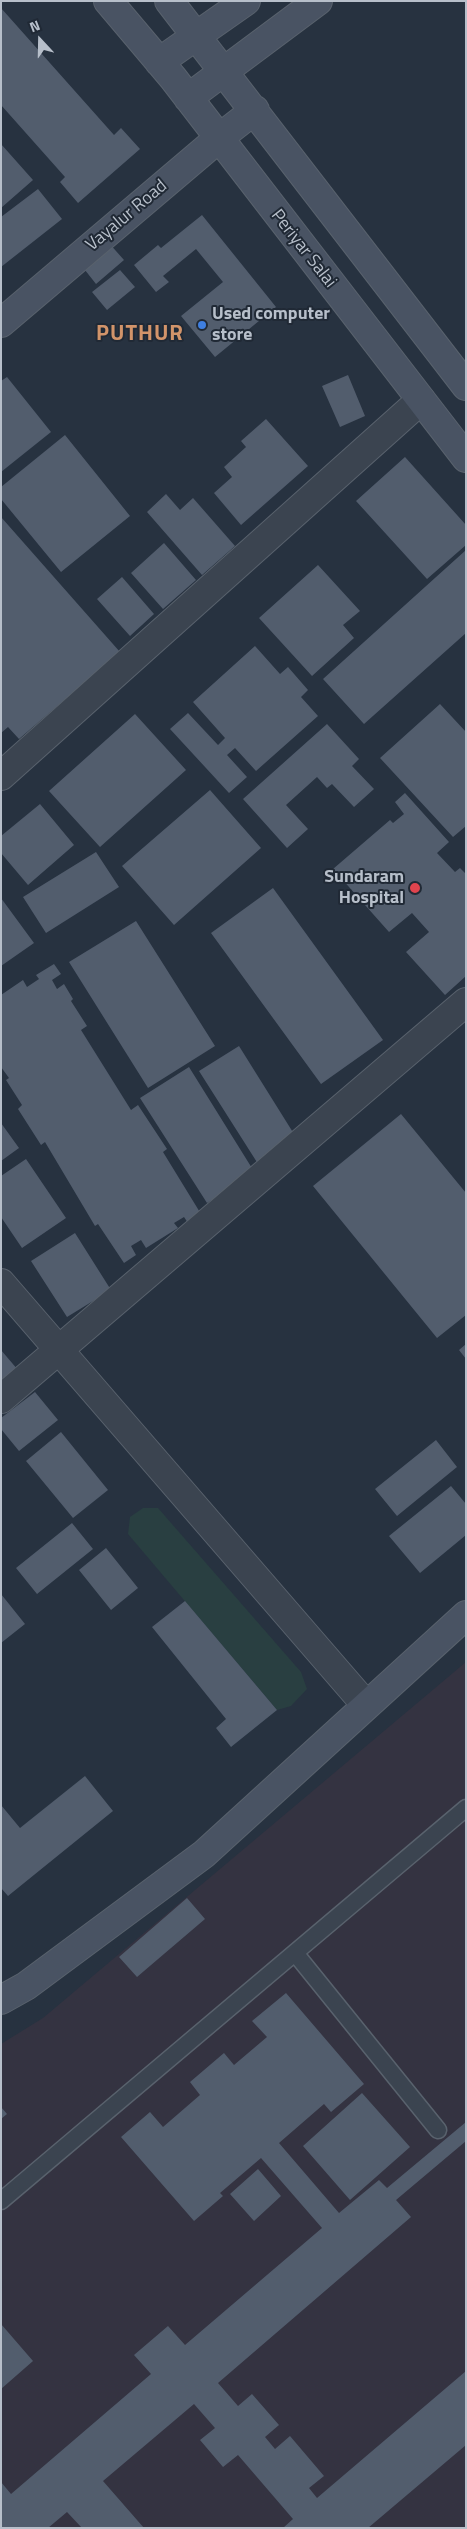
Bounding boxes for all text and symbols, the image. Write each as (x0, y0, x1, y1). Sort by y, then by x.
text: N (26, 14, 43, 37)
north arrow (15, 15, 65, 65)
street label: Vayalur Road (82, 176, 172, 256)
street label: Periyar Salai (266, 206, 340, 292)
place label: Used computer store (212, 304, 330, 346)
marker: Used computer store (196, 319, 208, 331)
district label: PUTHUR (95, 322, 185, 348)
place label: Sundaram Hospital (324, 867, 404, 910)
marker: Sundaram Hospital (408, 881, 422, 895)

